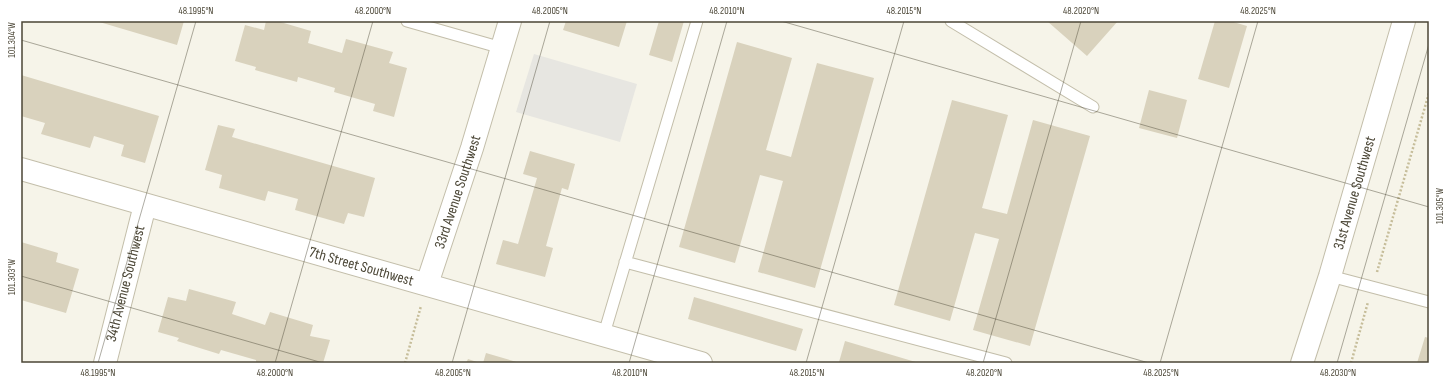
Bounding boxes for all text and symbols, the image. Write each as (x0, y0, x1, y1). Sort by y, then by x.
text: 48.1995°N (179, 5, 213, 17)
text: 48.2000°N (355, 5, 391, 17)
text: 48.2005°N (532, 5, 568, 17)
text: 48.2010°N (709, 5, 745, 17)
text: 48.2015°N (887, 5, 921, 17)
text: 48.2020°N (1063, 5, 1099, 17)
text: 48.2025°N (1240, 5, 1276, 17)
text: 101.304°W (6, 22, 18, 58)
street label: 33rd Avenue Southwest (430, 132, 485, 251)
street label: 31st Avenue Southwest (1329, 133, 1380, 252)
text: 101.305°W (1434, 188, 1446, 224)
street label: 34th Avenue Southwest (101, 223, 149, 344)
street label: 7th Street Southwest (307, 242, 416, 290)
text: 101.303°W (6, 259, 18, 295)
text: 48.1995°N (81, 367, 115, 379)
text: 48.2000°N (257, 367, 293, 379)
text: 48.2005°N (435, 367, 471, 379)
text: 48.2010°N (612, 367, 648, 379)
text: 48.2015°N (790, 367, 824, 379)
text: 48.2020°N (966, 367, 1002, 379)
text: 48.2025°N (1143, 367, 1179, 379)
text: 48.2030°N (1320, 367, 1356, 379)

